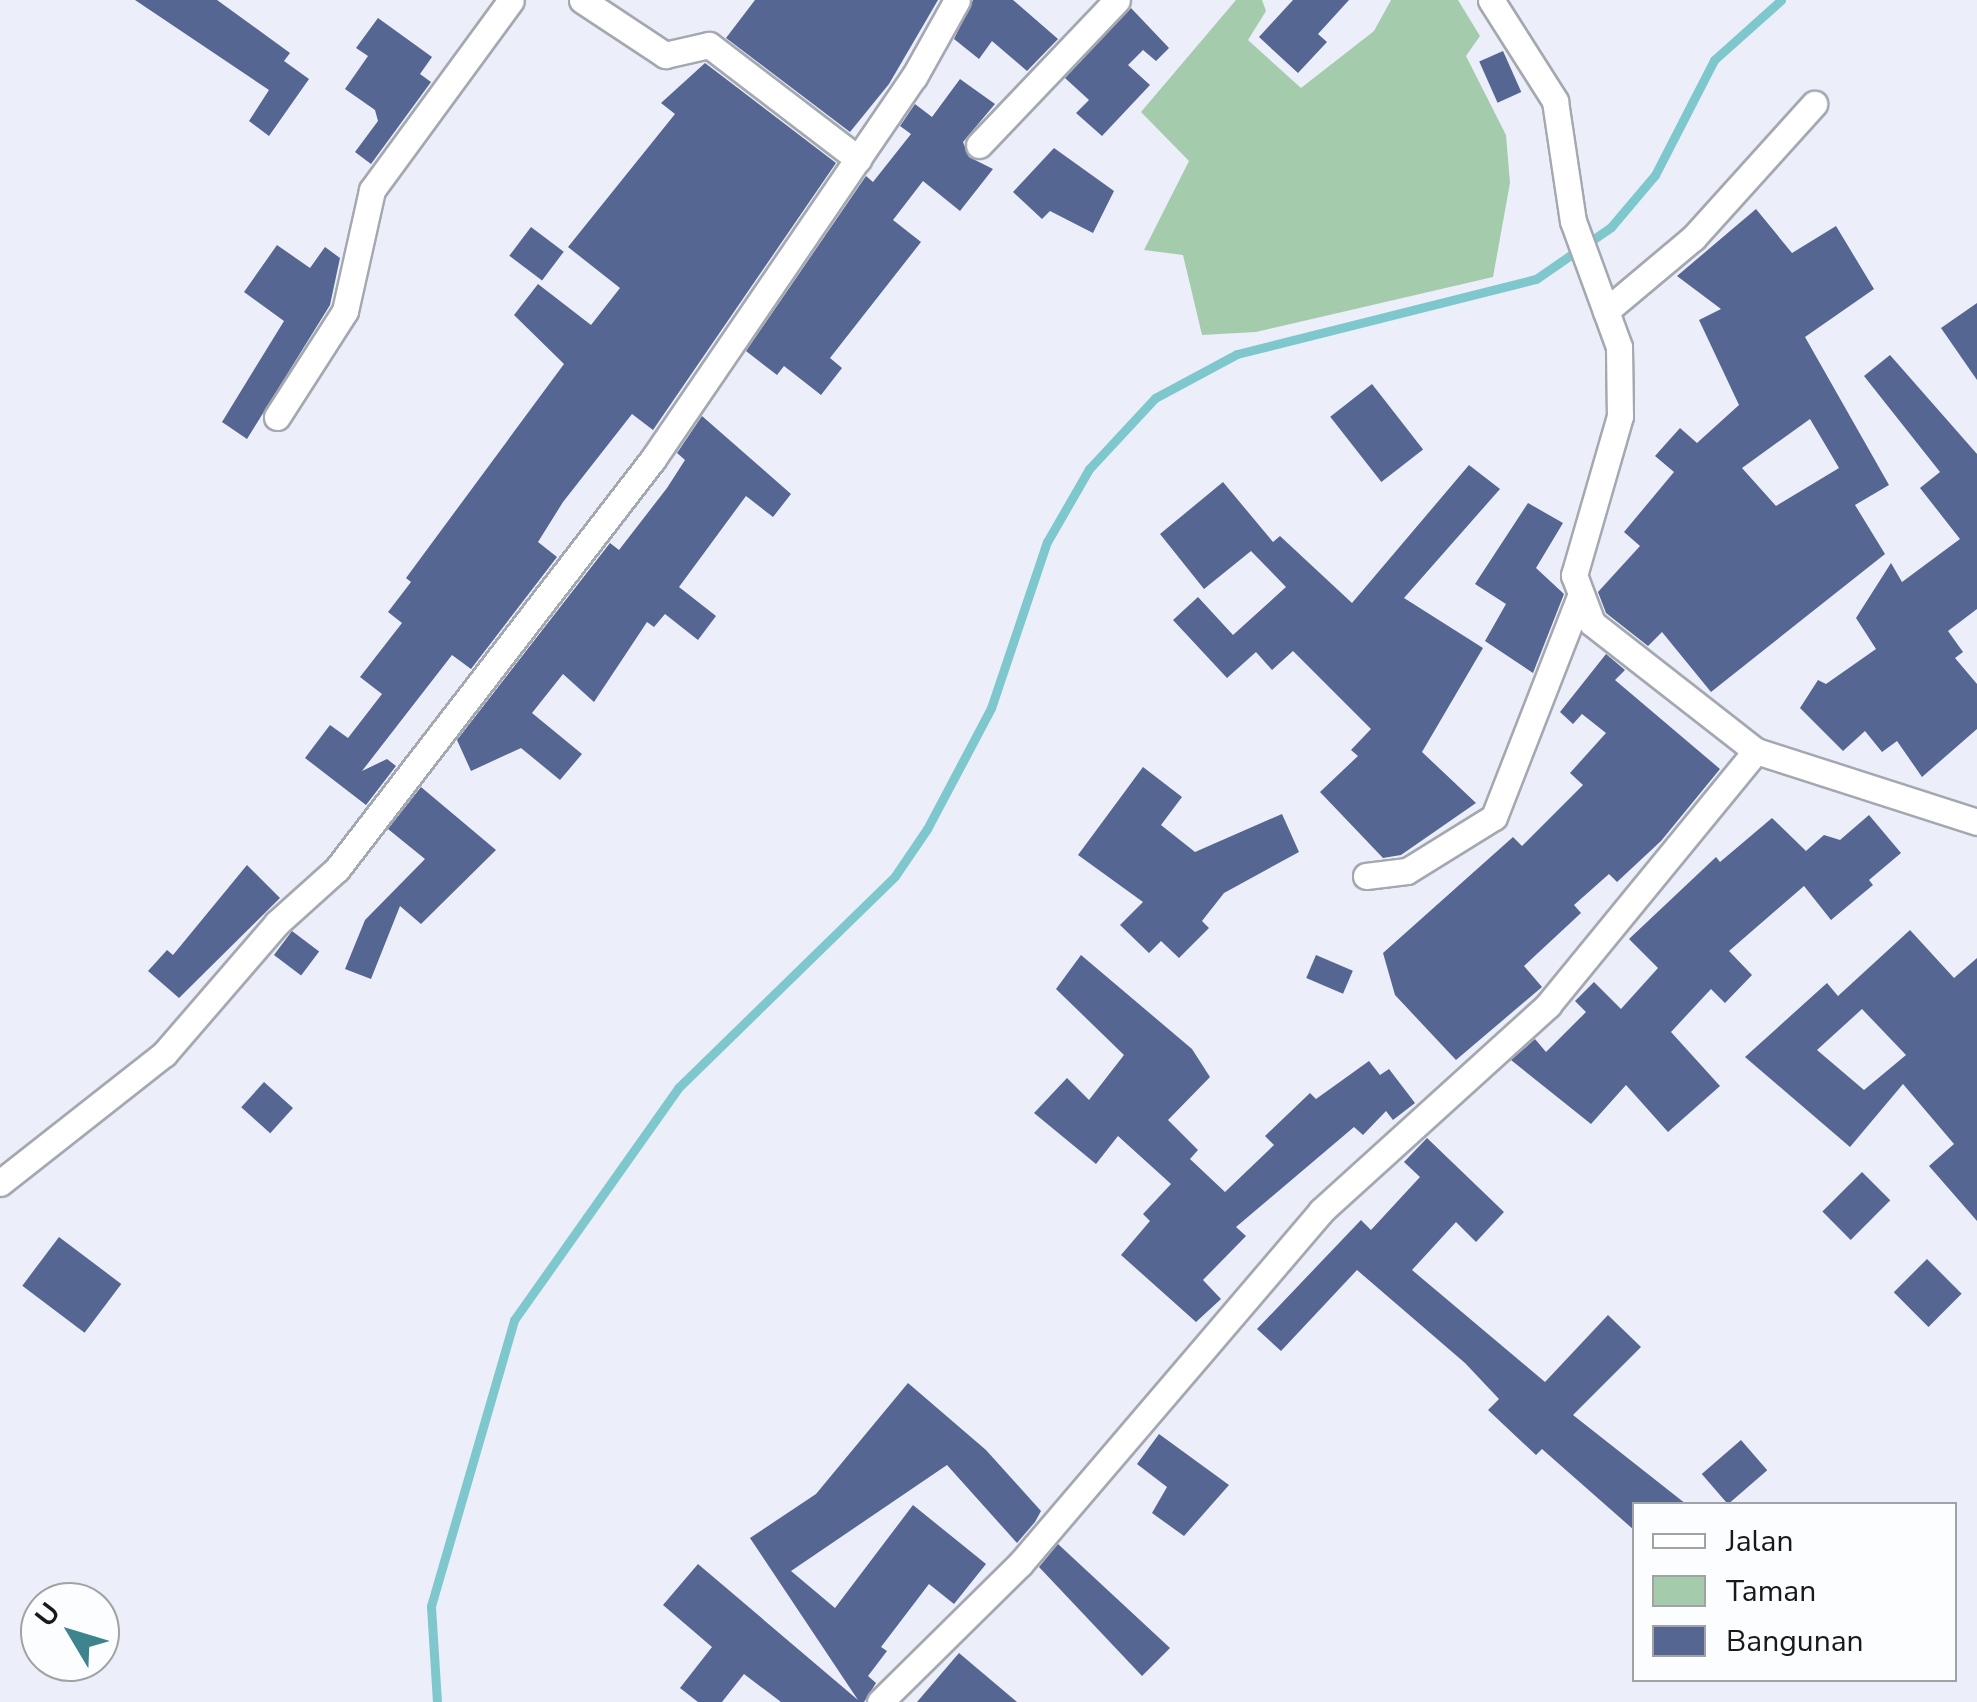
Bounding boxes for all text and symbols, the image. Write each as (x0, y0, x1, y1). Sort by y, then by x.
legend (1632, 1502, 1957, 1682)
text: Jalan (1726, 1521, 1793, 1562)
text: Taman (1726, 1571, 1816, 1612)
north arrow (20, 1582, 120, 1682)
text: U (27, 1595, 69, 1635)
text: Bangunan (1726, 1621, 1864, 1662)

